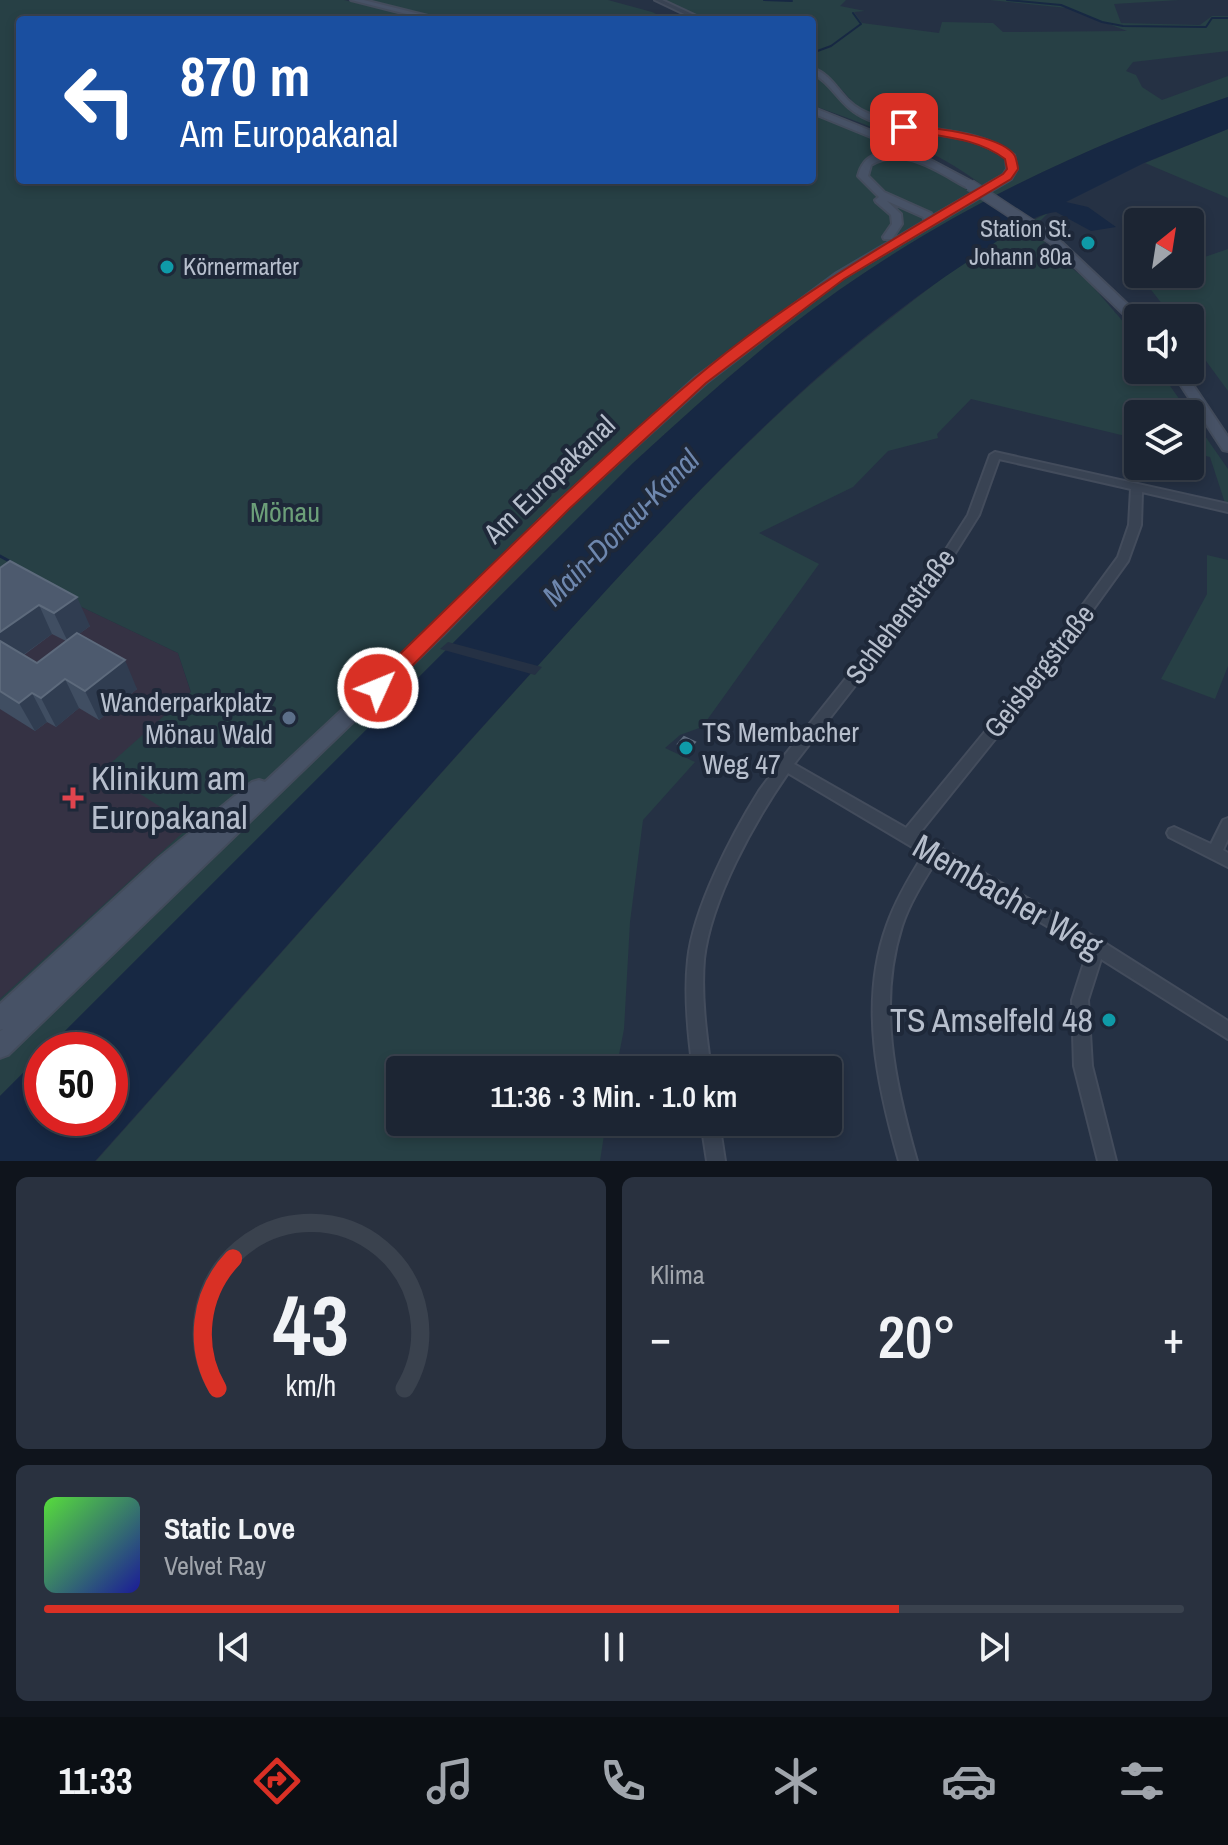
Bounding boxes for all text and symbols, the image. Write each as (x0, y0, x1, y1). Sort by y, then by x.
text: 870 m (180, 38, 310, 113)
icon: left (48, 48, 152, 152)
pin (870, 93, 938, 161)
icon: arrive (882, 105, 926, 149)
text: Am Europakanal (180, 110, 398, 158)
north arrow (1124, 208, 1204, 288)
map controls (1124, 208, 1204, 480)
place label: Station St. Johann 80a (969, 212, 1072, 272)
marker: Station St. Johann 80a (1079, 234, 1097, 252)
place label: Körnermarter (183, 250, 299, 282)
marker: Körnermarter (158, 258, 176, 276)
button: sound (1124, 304, 1204, 384)
button: layers (1124, 400, 1204, 480)
street label: Am Europakanal (474, 406, 623, 552)
water label: Main-Donau-Kanal (533, 440, 708, 614)
park label: Mönau (250, 493, 320, 531)
street label: Schlehenstraße (836, 540, 964, 692)
street label: Geisbergstraße (975, 596, 1103, 746)
position arrow (336, 646, 420, 730)
place label: Wanderparkplatz Mönau Wald (100, 683, 273, 753)
marker: Wanderparkplatz Mönau Wald (280, 709, 298, 727)
place label: TS Membacher Weg 47 (702, 713, 859, 783)
marker: TS Membacher Weg 47 (677, 739, 695, 757)
place label: Klinikum am Europakanal (91, 755, 248, 840)
marker: Klinikum am Europakanal (62, 787, 84, 809)
street label: Membacher Weg (905, 823, 1112, 969)
place label: TS Amselfeld 48 (890, 997, 1093, 1043)
marker: TS Amselfeld 48 (1100, 1011, 1118, 1029)
speed limit sign: 50 (24, 1032, 128, 1136)
text: 11:36 · 3 Min. · 1.0 km (491, 1076, 737, 1116)
text: Klima (650, 1257, 705, 1292)
text: 43 (273, 1269, 349, 1381)
text: 20° (878, 1296, 956, 1377)
text: − (650, 1307, 671, 1367)
text: + (1163, 1307, 1184, 1367)
text: km/h (286, 1366, 336, 1405)
text: Static Love (164, 1508, 295, 1548)
text: Velvet Ray (164, 1548, 266, 1583)
icon: previous (212, 1625, 256, 1669)
icon: pause (592, 1625, 636, 1669)
icon: next (972, 1625, 1016, 1669)
icon: directions (249, 1753, 305, 1809)
icon: music (422, 1753, 478, 1809)
icon: phone (595, 1753, 651, 1809)
icon: climate (768, 1753, 824, 1809)
icon: car (941, 1753, 997, 1809)
icon: filters (1114, 1753, 1170, 1809)
text: 11:33 (58, 1757, 132, 1805)

